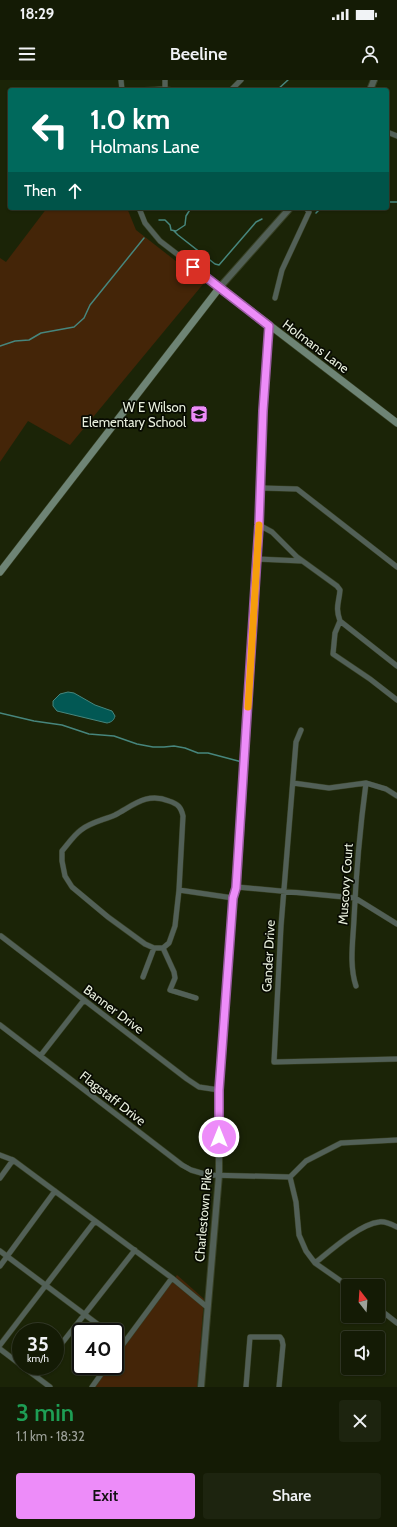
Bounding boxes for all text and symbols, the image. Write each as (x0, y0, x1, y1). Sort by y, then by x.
text: 18:29 (20, 5, 54, 23)
icon: menu (16, 43, 38, 65)
text: Beeline (170, 43, 227, 65)
icon: person (359, 43, 381, 65)
text: 1.0 km (90, 102, 170, 136)
icon: left (24, 104, 76, 156)
text: Holmans Lane (90, 136, 200, 158)
icon: ahead (64, 180, 86, 202)
text: Then (24, 182, 56, 200)
pin (176, 250, 210, 284)
icon: arrive (182, 256, 204, 278)
street label: Holmans Lane (280, 316, 353, 376)
place label: W E Wilson Elementary School (82, 399, 186, 430)
school or university icon: W E Wilson Elementary School (189, 404, 209, 424)
street label: Muscovy Court (334, 842, 356, 925)
street label: Gander Drive (258, 919, 278, 993)
street label: Banner Drive (81, 981, 148, 1037)
street label: Flagstaff Drive (77, 1067, 149, 1129)
position arrow (198, 1116, 240, 1158)
street label: Charlestown Pike (191, 1167, 215, 1262)
north arrow (341, 1279, 385, 1323)
map controls (341, 1279, 385, 1375)
speed limit sign: 40 (72, 1323, 124, 1375)
button: sound (341, 1331, 385, 1375)
text: 35 (27, 1332, 49, 1356)
text: km/h (27, 1352, 49, 1365)
text: 3 min (16, 1398, 74, 1427)
button: close (339, 1400, 381, 1442)
text: 1.1 km · 18:32 (16, 1428, 85, 1444)
button: Exit (16, 1473, 195, 1519)
button: Share (203, 1473, 381, 1519)

